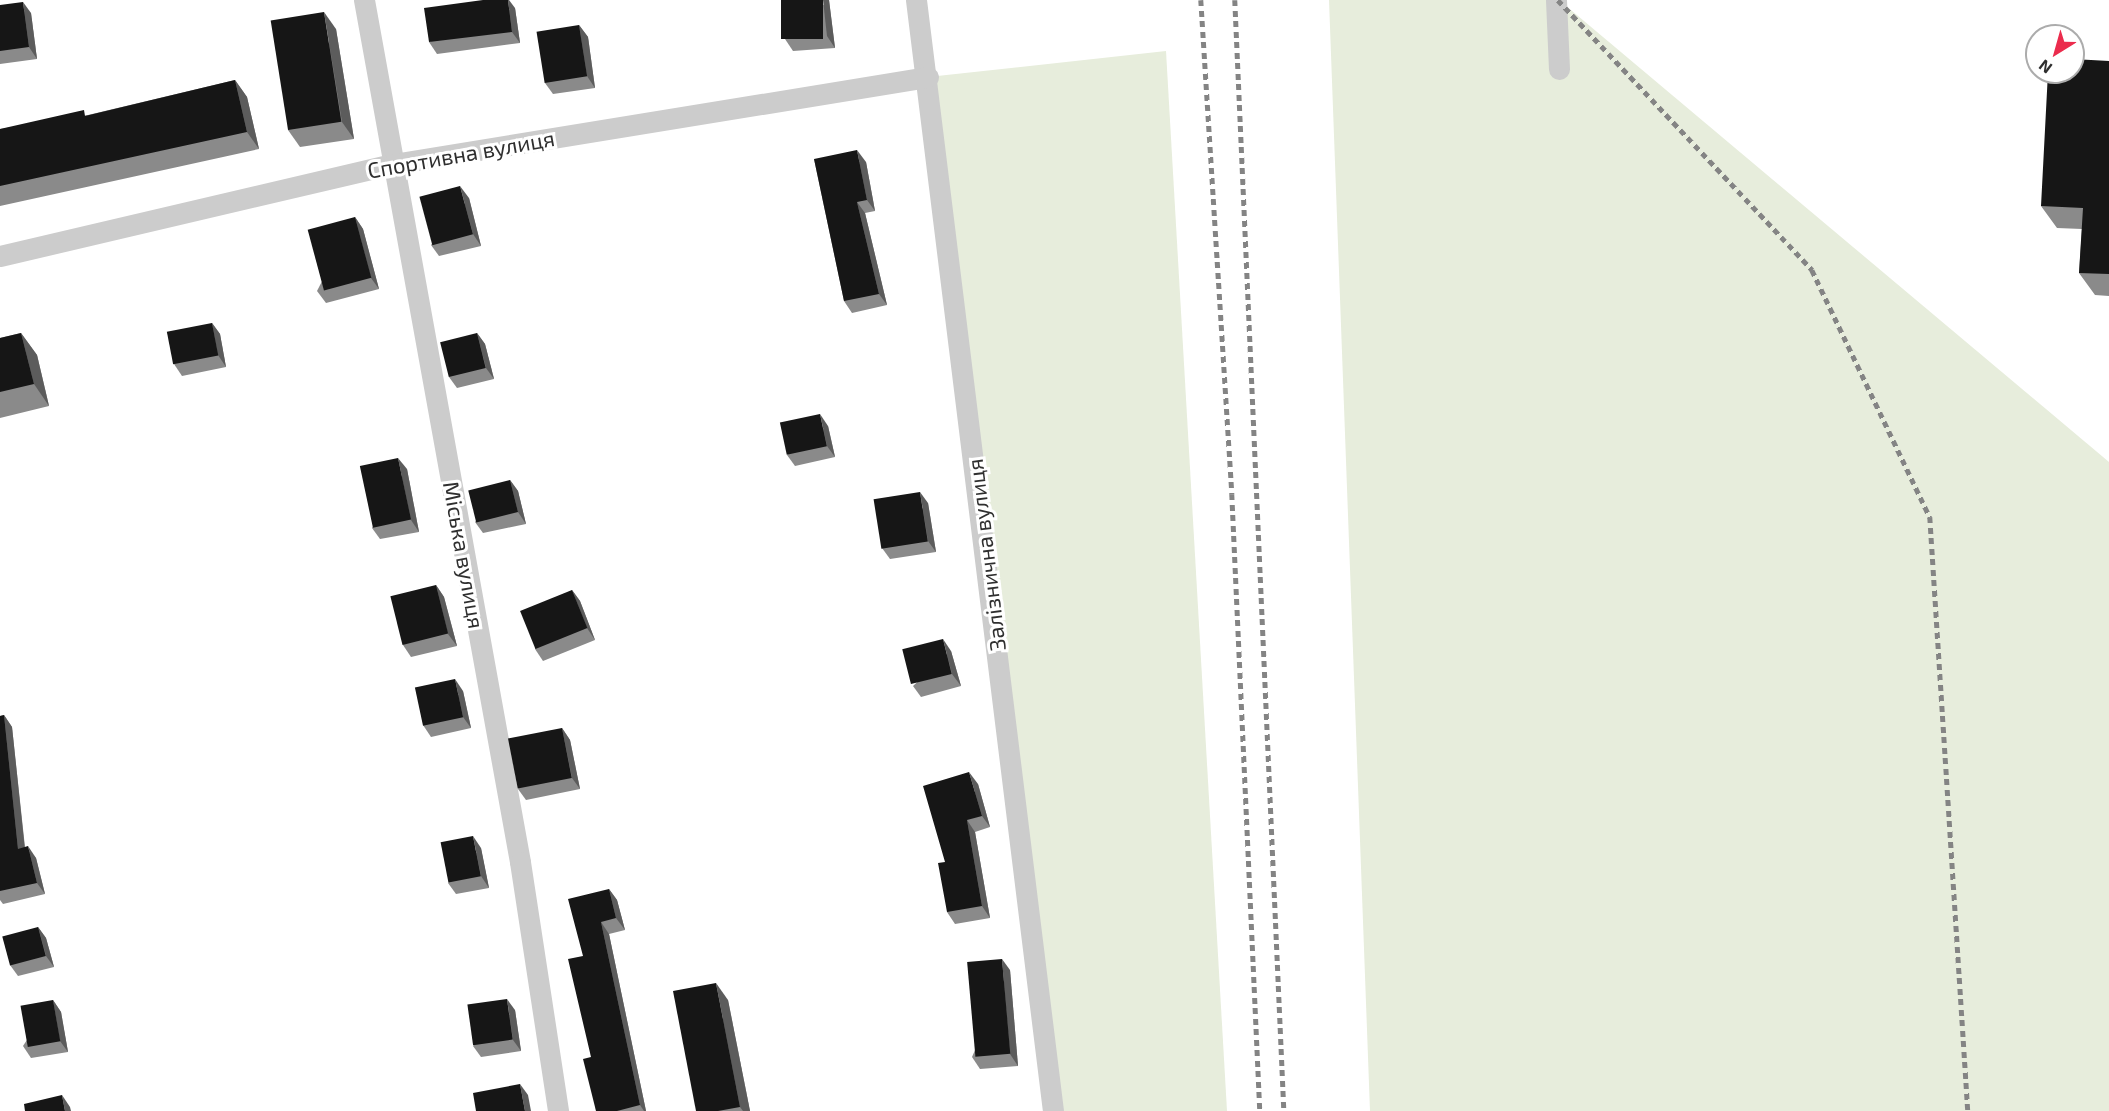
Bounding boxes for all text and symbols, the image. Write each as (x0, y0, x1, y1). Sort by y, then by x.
north arrow (2025, 24, 2085, 84)
text: N (2035, 56, 2055, 78)
street label: Спортивна вулиця (365, 125, 557, 183)
street label: Залізнична вулиця (961, 457, 1011, 653)
street label: Міська вулиця (438, 479, 490, 631)

